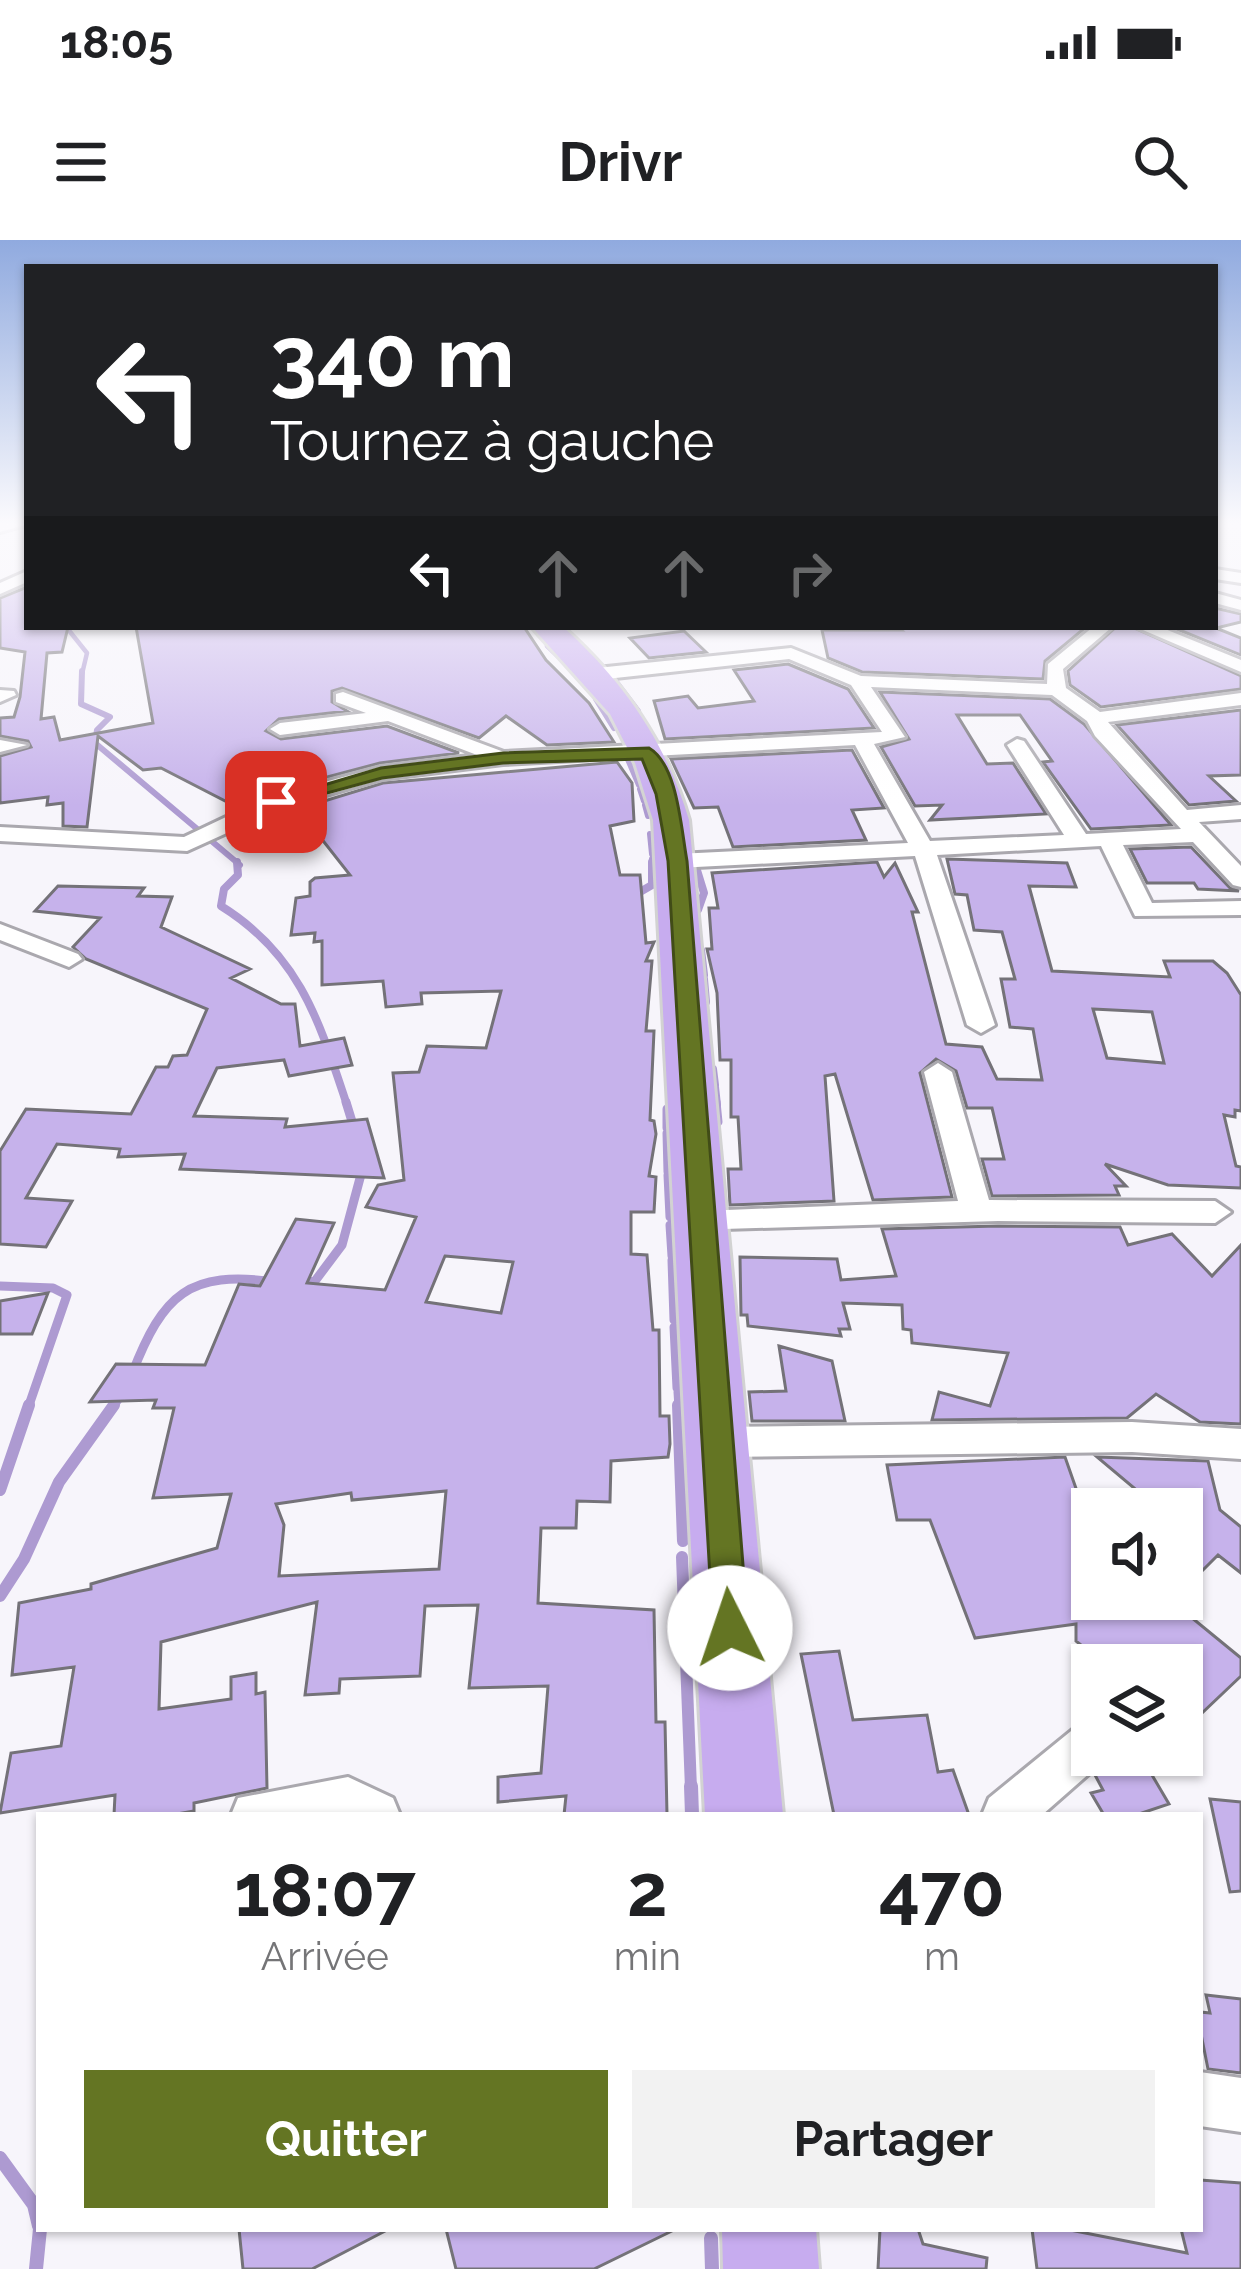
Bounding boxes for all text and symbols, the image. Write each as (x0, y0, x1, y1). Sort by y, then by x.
text: 18:05 (60, 16, 173, 69)
icon: menu (48, 129, 114, 195)
icon: search (1127, 129, 1193, 195)
text: Drivr (559, 130, 682, 194)
text: 340 m (270, 308, 515, 407)
icon: left (72, 312, 228, 468)
text: Tournez à gauche (270, 409, 714, 473)
icon: left (399, 540, 465, 606)
icon: ahead (525, 540, 591, 606)
icon: ahead (651, 540, 717, 606)
icon: right (777, 540, 843, 606)
pin (225, 751, 327, 853)
icon: arrive (243, 769, 309, 835)
map controls (1071, 1488, 1203, 1776)
button: sound (1071, 1488, 1203, 1620)
position arrow (667, 1565, 793, 1691)
button: layers (1071, 1644, 1203, 1776)
text: 18:07 (234, 1848, 416, 1933)
text: 2 (627, 1848, 668, 1933)
text: 470 (879, 1848, 1005, 1933)
text: Arrivée (261, 1933, 389, 1979)
text: min (614, 1933, 681, 1979)
text: m (924, 1933, 960, 1979)
button: Quitter (84, 2070, 608, 2208)
button: Partager (632, 2070, 1155, 2208)

